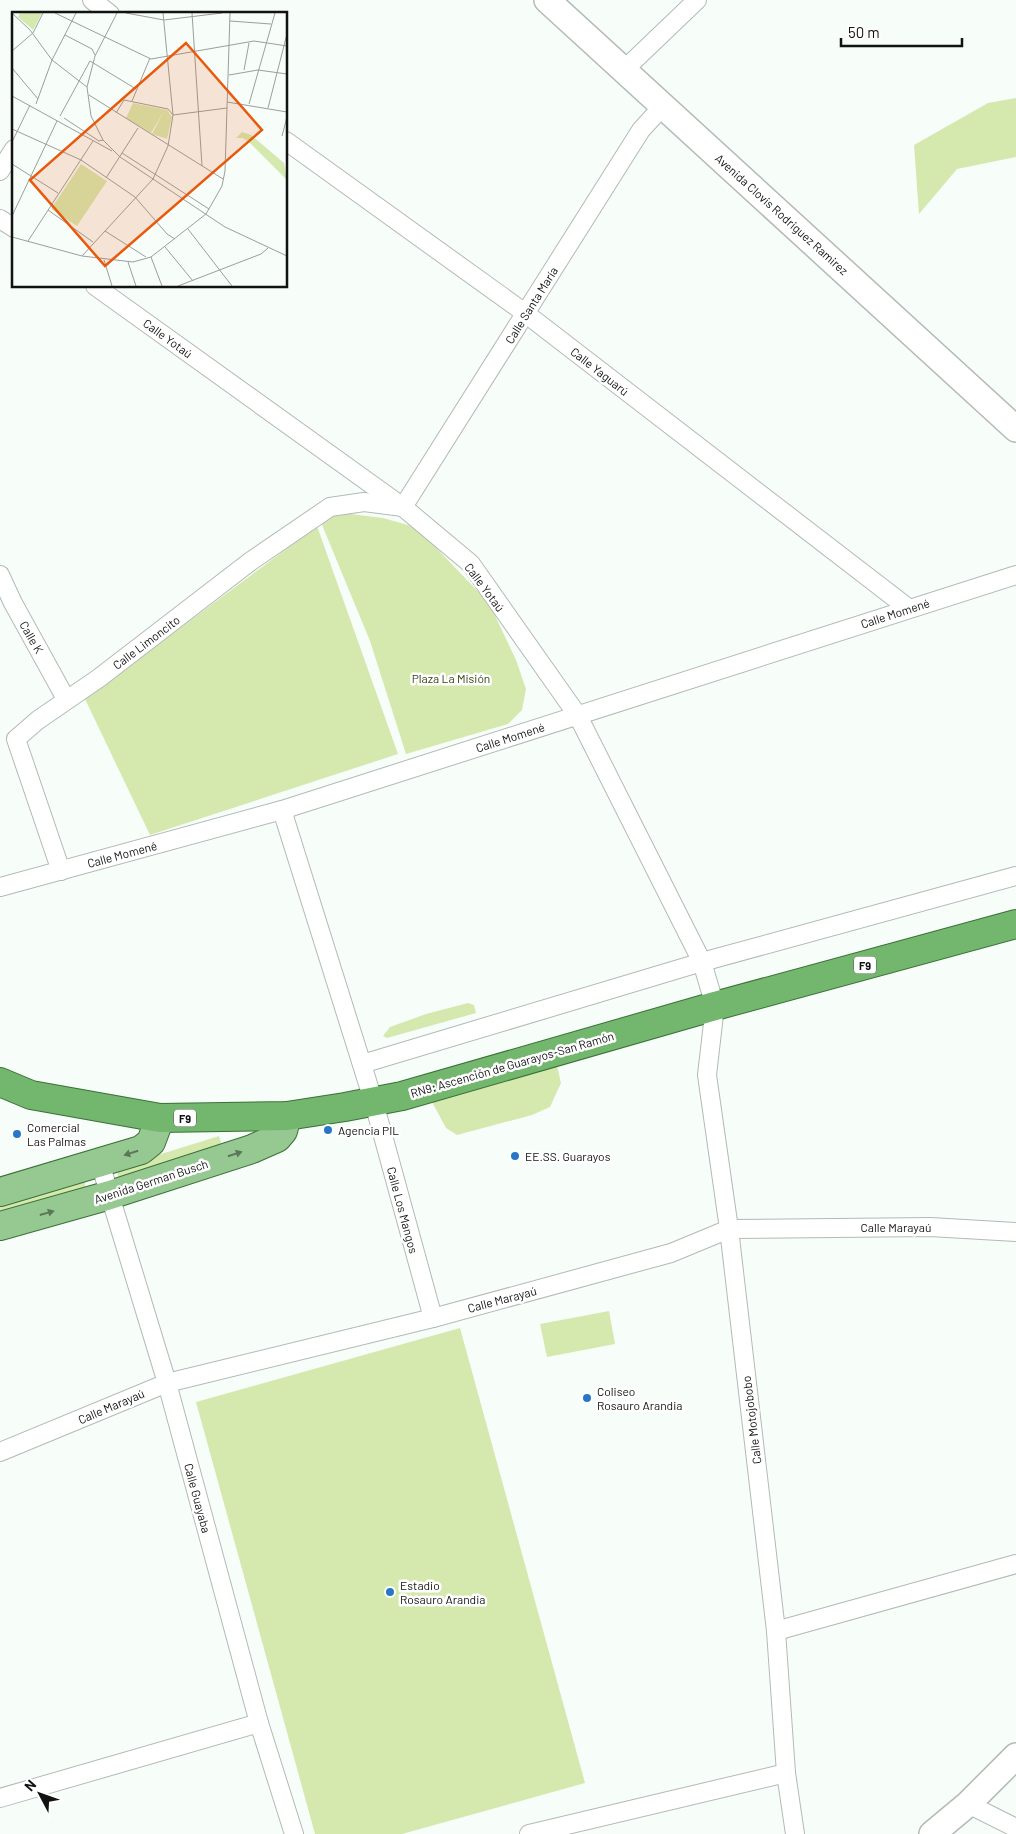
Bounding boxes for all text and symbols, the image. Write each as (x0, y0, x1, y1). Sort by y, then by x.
inset map (12, 12, 288, 288)
scale bar (841, 15, 962, 47)
text: 50 m (848, 23, 880, 41)
street label: Avenida Clovis Rodriguez Ramirez (713, 151, 851, 277)
street label: Calle Santa María (502, 264, 560, 346)
street label: Calle Yotaú (141, 316, 195, 360)
street label: Calle Yaguarú (568, 344, 632, 398)
street label: Calle Yotaú (462, 560, 508, 614)
street label: Calle Momené (859, 595, 931, 631)
street label: Calle Limoncito (110, 612, 182, 672)
street label: Calle K (17, 618, 47, 656)
park label: Plaza La Misión (412, 671, 490, 685)
street label: Calle Momené (474, 719, 546, 755)
street label: Calle Momené (86, 838, 158, 870)
road number: F9 (854, 956, 876, 974)
street label: RN9: Ascención de Guarayos-San Ramón (409, 1028, 615, 1100)
road number: F9 (174, 1110, 196, 1126)
place label: Comercial Las Palmas (27, 1120, 86, 1148)
place label: Agencia PIL (338, 1123, 399, 1137)
marker: Agencia PIL (322, 1124, 334, 1136)
marker: Comercial Las Palmas (11, 1128, 23, 1140)
place label: EE.SS. Guarayos (525, 1149, 611, 1163)
one-way arrow (123, 1150, 138, 1157)
one-way arrow (228, 1150, 243, 1157)
marker: EE.SS. Guarayos (509, 1150, 521, 1162)
street label: Avenida German Busch (92, 1156, 210, 1206)
street label: Calle Los Mangos (385, 1165, 421, 1255)
one-way arrow (39, 1209, 54, 1217)
street label: Calle Marayaú (861, 1220, 931, 1234)
street label: Calle Marayaú (466, 1283, 538, 1315)
street label: Calle Motojobobo (739, 1375, 763, 1465)
place label: Coliseo Rosauro Arandia (597, 1384, 682, 1412)
street label: Calle Marayaú (76, 1386, 146, 1426)
marker: Coliseo Rosauro Arandia (581, 1392, 593, 1404)
street label: Calle Guayaba (182, 1462, 214, 1534)
place label: Estadio Rosauro Arandia (400, 1578, 485, 1606)
marker: Estadio Rosauro Arandia (384, 1586, 396, 1598)
north arrow (15, 1769, 65, 1819)
text: N (20, 1776, 39, 1794)

